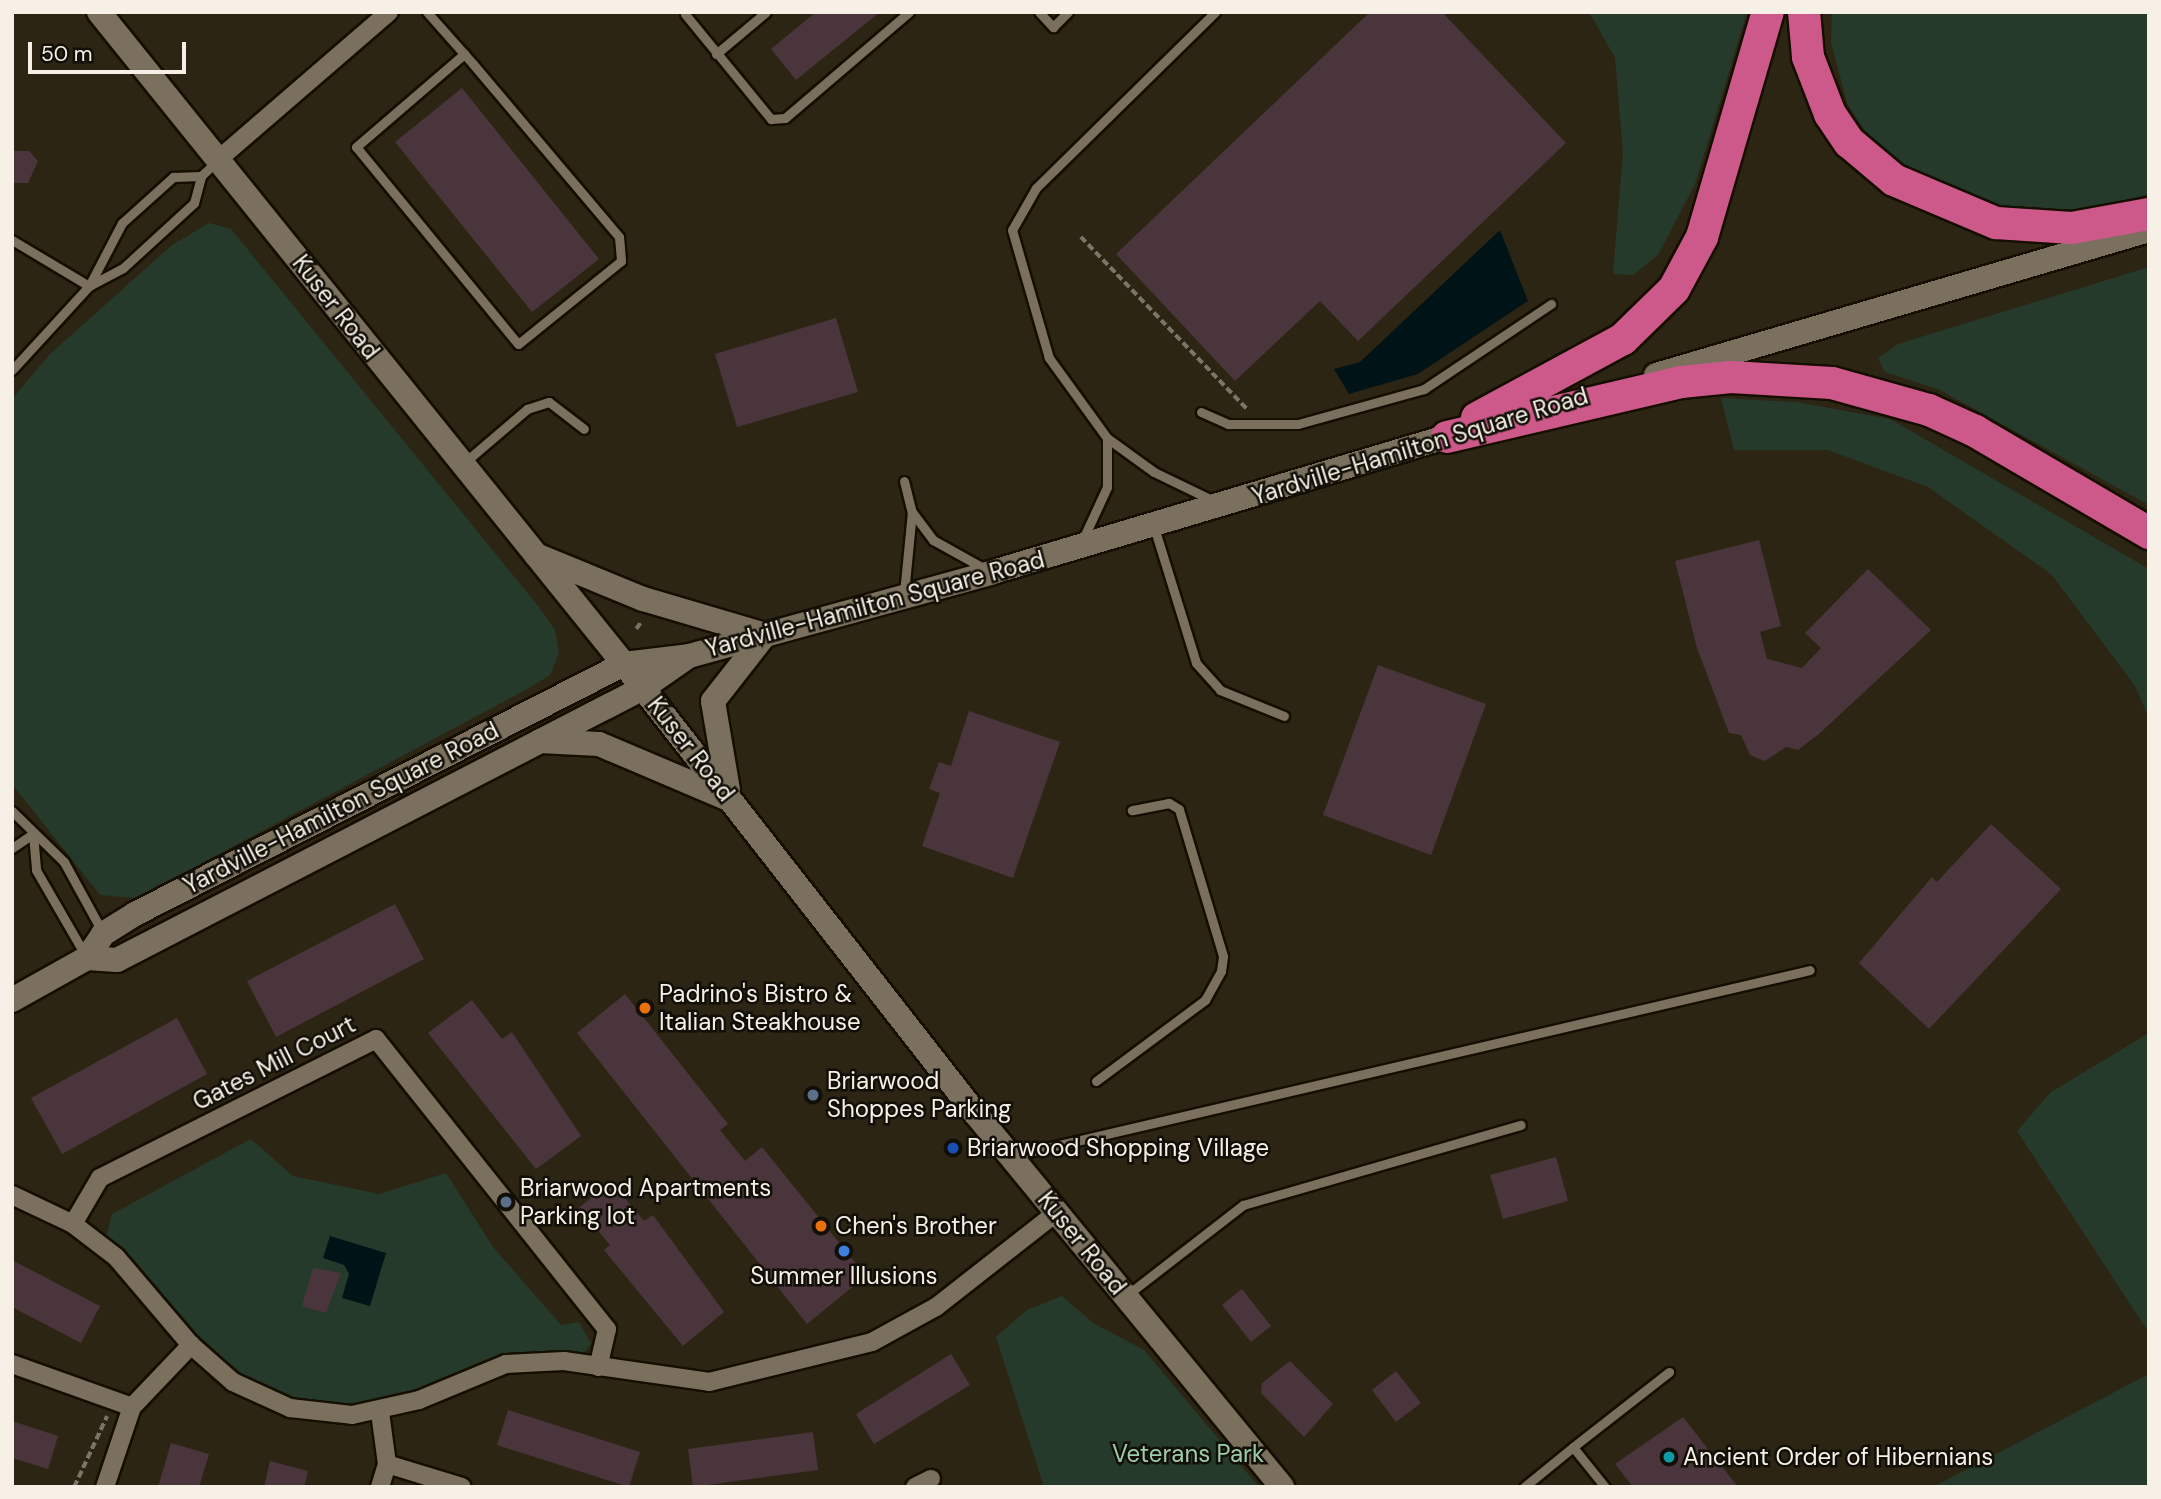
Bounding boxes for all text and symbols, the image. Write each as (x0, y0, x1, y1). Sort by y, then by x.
scale bar (32, 28, 189, 72)
text: 50 m (41, 40, 92, 68)
street label: Kuser Road (286, 249, 386, 365)
street label: Yardville-Hamilton Square Road (1248, 381, 1592, 511)
street label: Yardville-Hamilton Square Road (702, 545, 1048, 663)
street label: Kuser Road (641, 691, 741, 807)
street label: Yardville-Hamilton Square Road (179, 716, 503, 900)
place label: Padrino's Bistro & Italian Steakhouse (659, 980, 861, 1036)
marker: Padrino's Bistro & Italian Steakhouse (637, 1000, 653, 1016)
street label: Gates Mill Court (188, 1010, 360, 1116)
place label: Briarwood Shoppes Parking (827, 1067, 1011, 1123)
marker: Briarwood Shoppes Parking (805, 1087, 821, 1103)
place label: Briarwood Shopping Village (967, 1134, 1269, 1162)
marker: Briarwood Shopping Village (945, 1140, 961, 1156)
place label: Briarwood Apartments Parking lot (520, 1174, 771, 1230)
street label: Kuser Road (1032, 1186, 1132, 1300)
marker: Briarwood Apartments Parking lot (498, 1194, 514, 1210)
place label: Chen's Brother (835, 1212, 997, 1240)
marker: Chen's Brother (813, 1218, 829, 1234)
marker: Summer Illusions (836, 1243, 852, 1259)
place label: Summer Illusions (750, 1262, 938, 1290)
park label: Veterans Park (1112, 1440, 1264, 1468)
place label: Ancient Order of Hibernians (1683, 1443, 1993, 1471)
marker: Ancient Order of Hibernians (1661, 1449, 1677, 1465)

